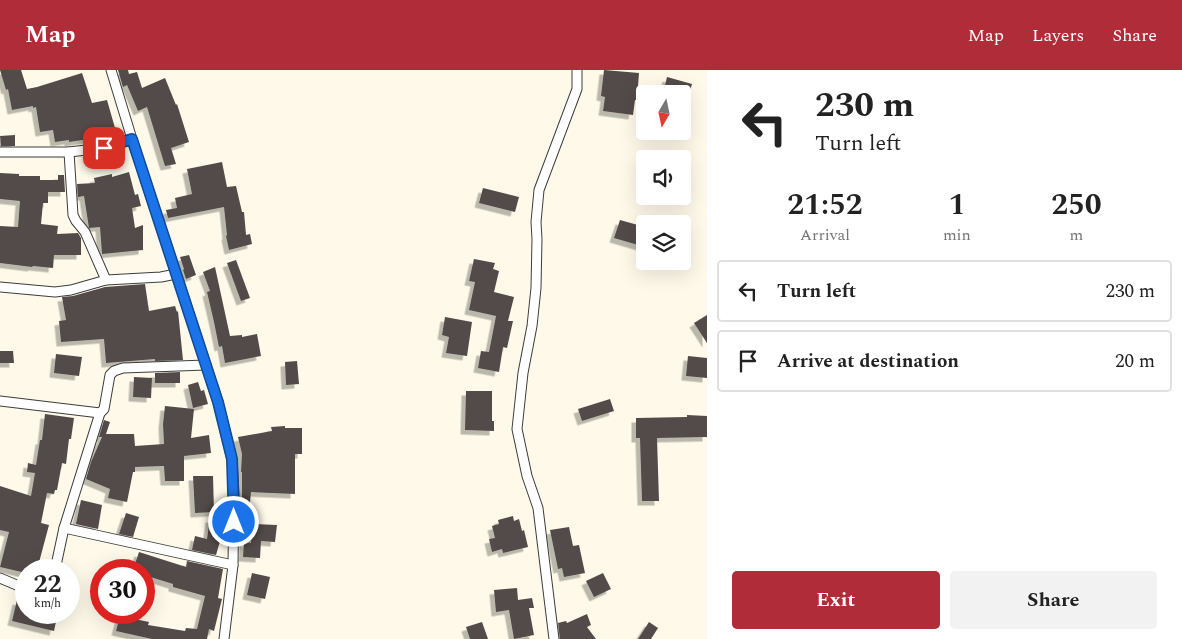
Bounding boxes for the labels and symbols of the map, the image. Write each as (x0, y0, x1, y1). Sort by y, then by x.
north arrow (636, 85, 691, 140)
pin (83, 127, 125, 169)
position arrow (207, 495, 259, 547)
speed limit sign: 30 (90, 559, 155, 624)

